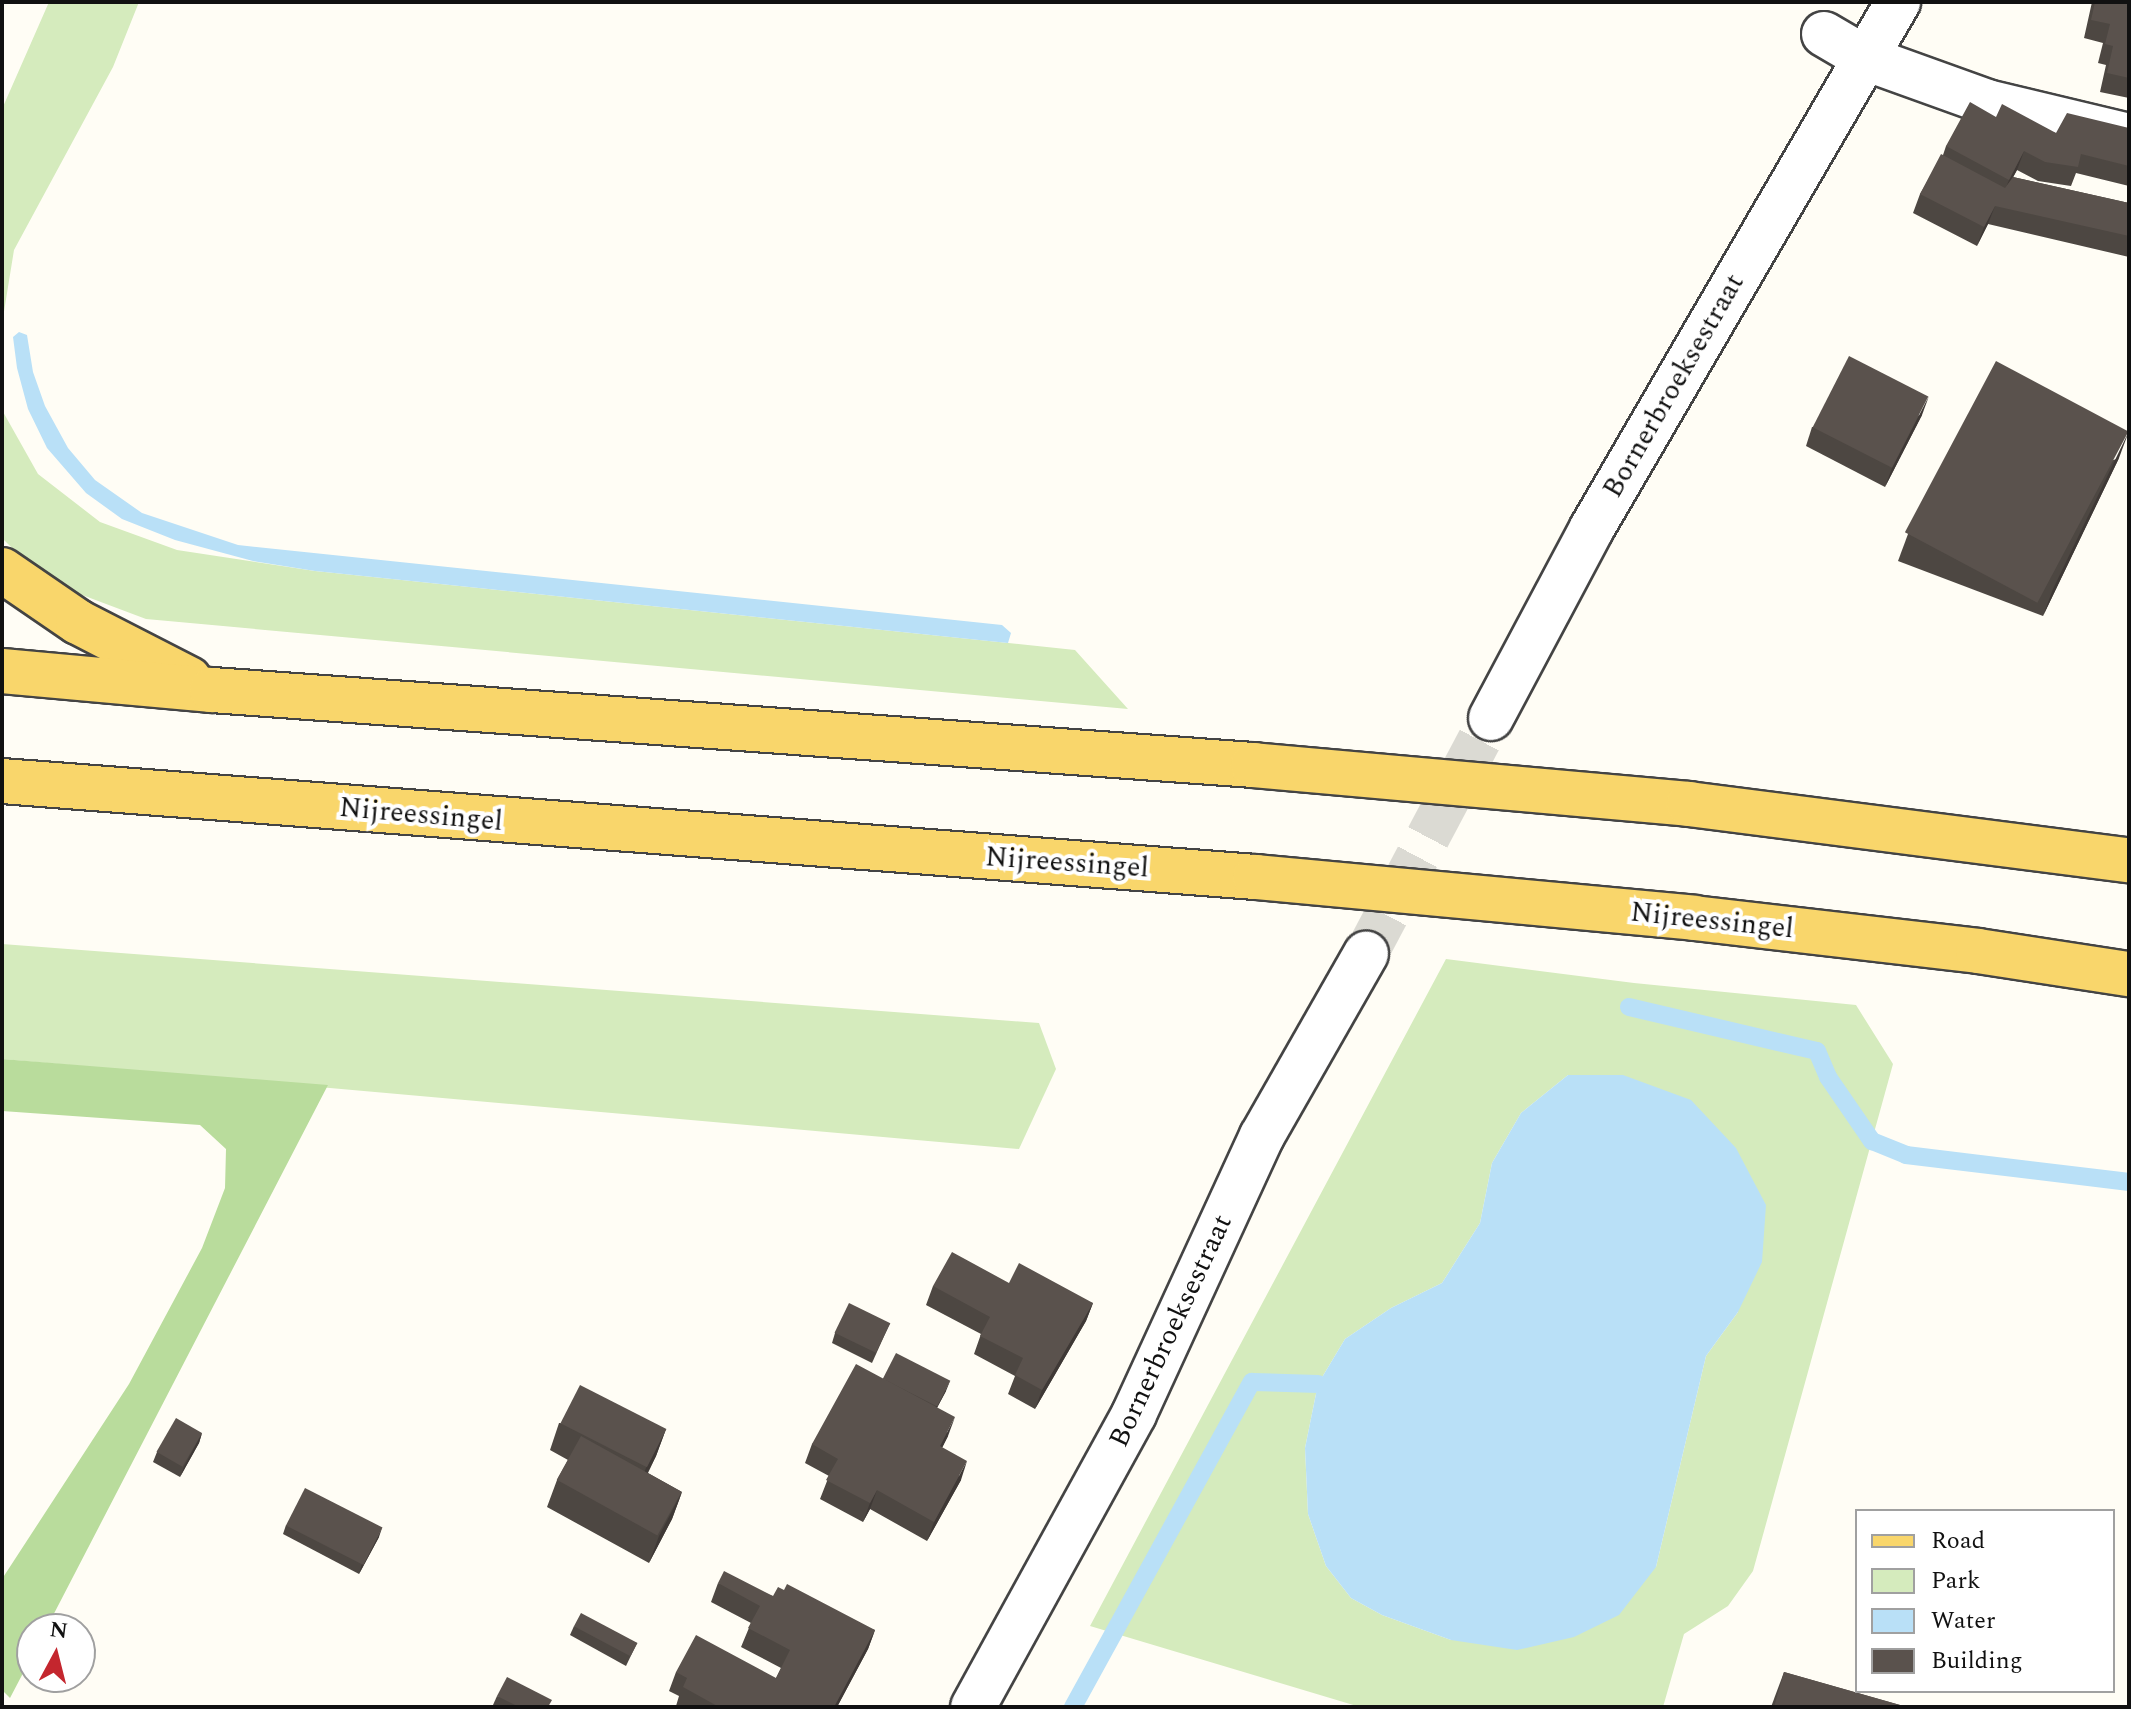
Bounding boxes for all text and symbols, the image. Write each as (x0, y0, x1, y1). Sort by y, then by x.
street label: Bornerbroeksestraat (1596, 268, 1752, 504)
street label: Nijreessingel (338, 791, 504, 839)
street label: Nijreessingel (984, 841, 1150, 885)
street label: Nijreessingel (1629, 896, 1795, 946)
street label: Bornerbroeksestraat (1102, 1209, 1240, 1453)
legend (1855, 1509, 2115, 1693)
text: Road (1931, 1523, 1985, 1559)
text: Park (1931, 1563, 1981, 1599)
text: Water (1931, 1603, 1995, 1639)
north arrow (16, 1613, 96, 1693)
text: N (48, 1613, 70, 1648)
text: Building (1931, 1643, 2023, 1679)

